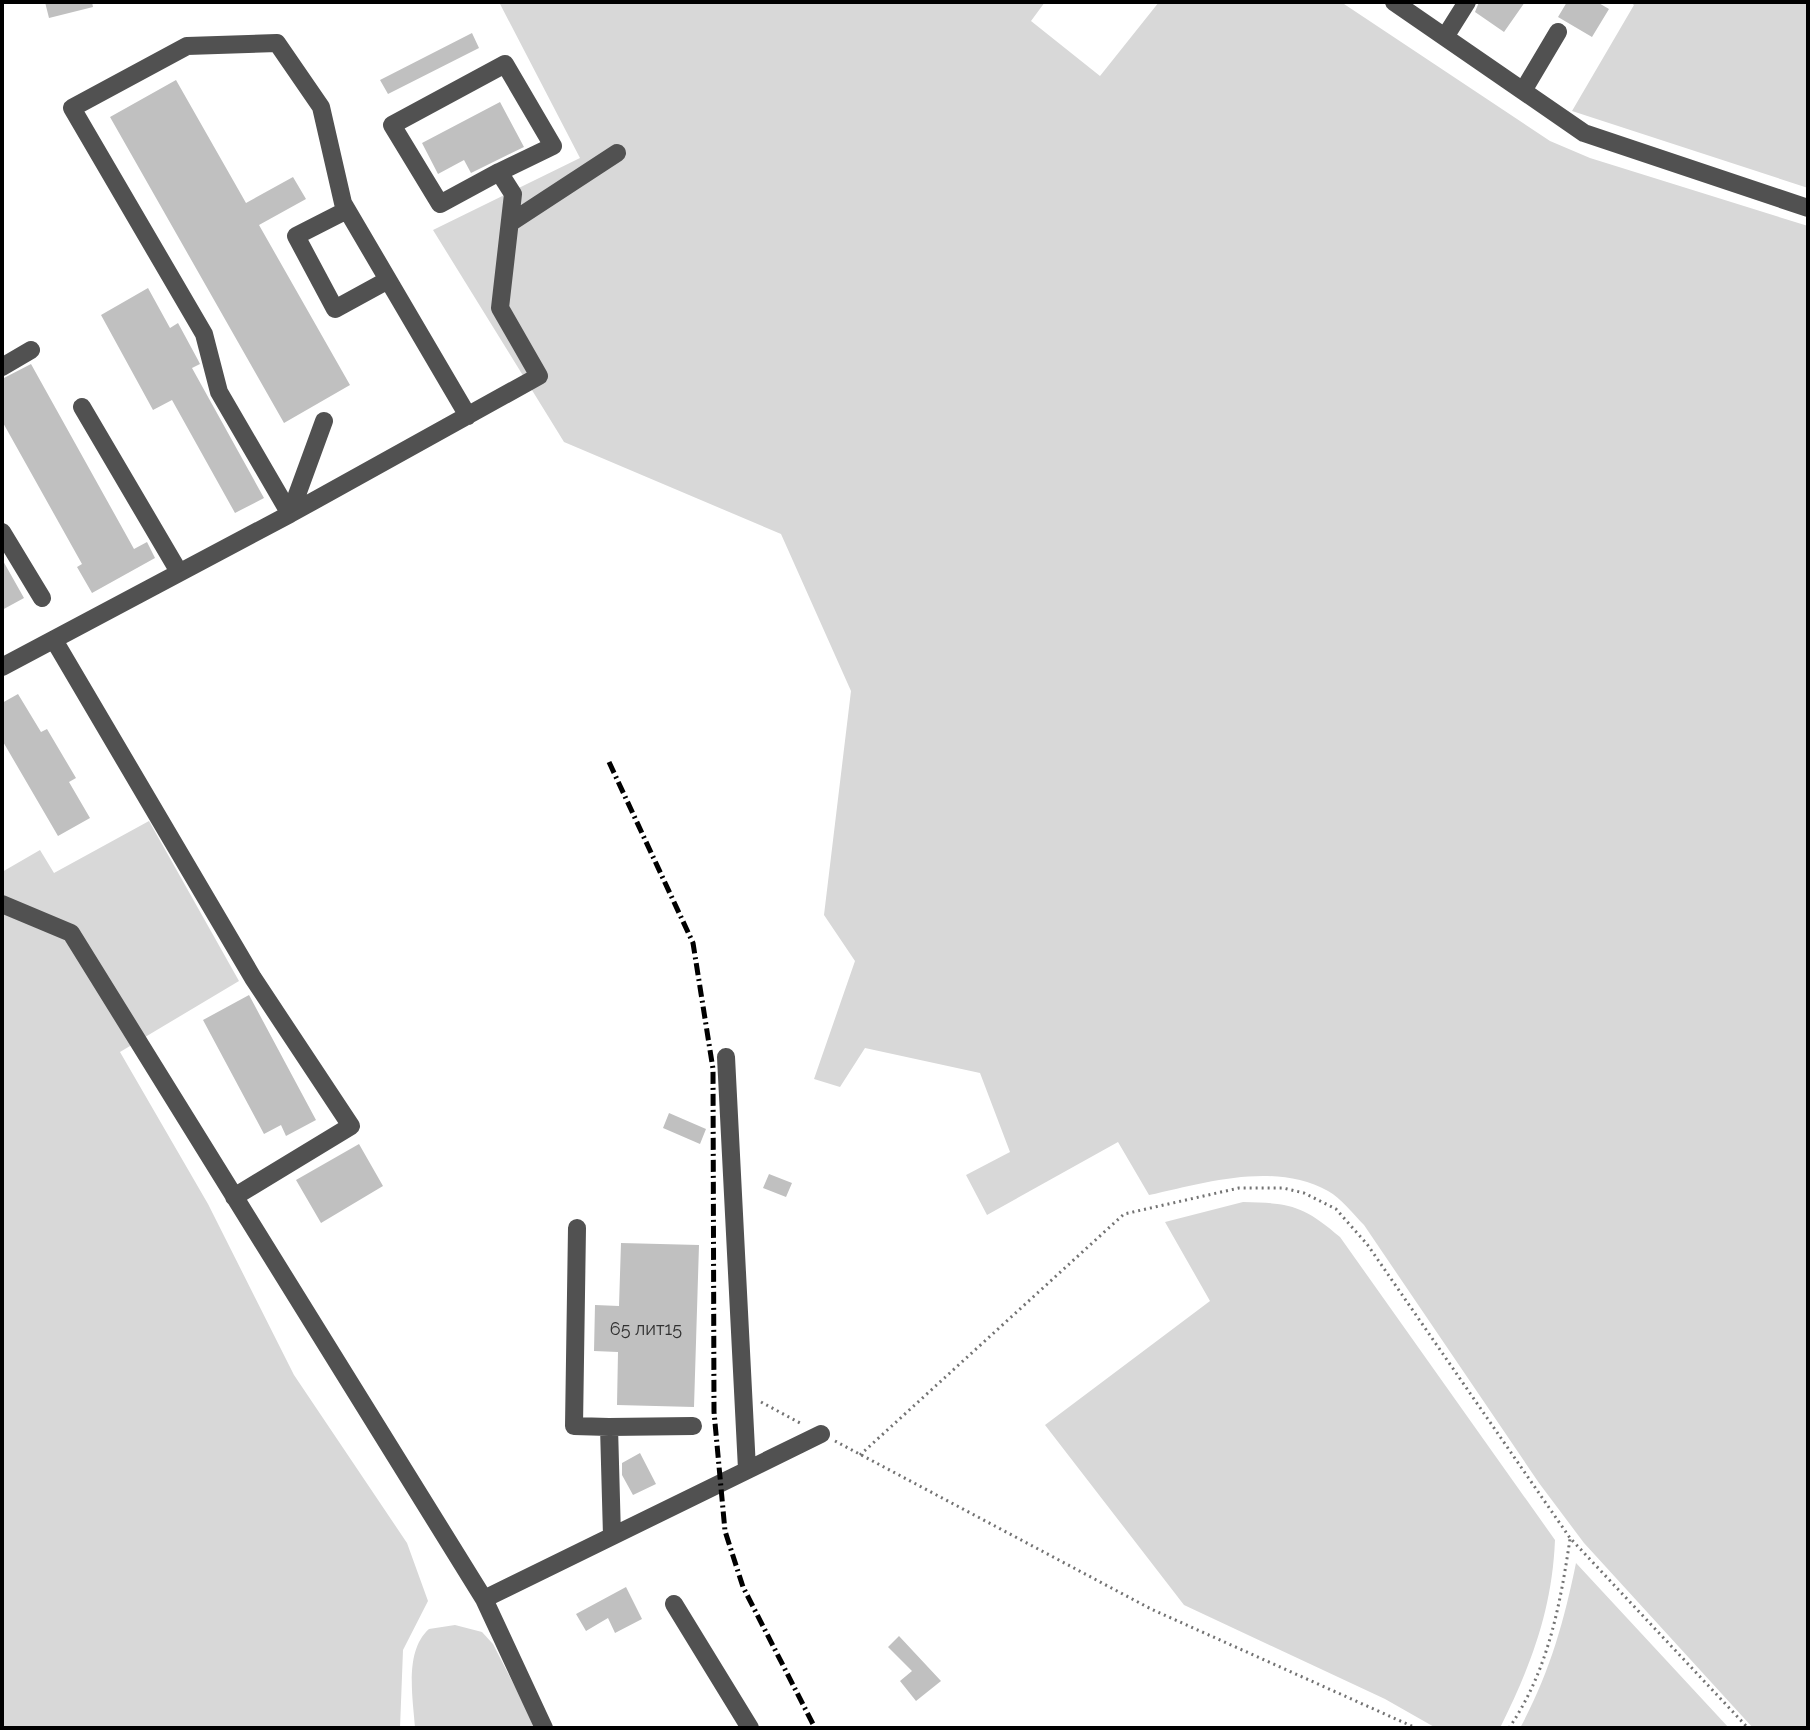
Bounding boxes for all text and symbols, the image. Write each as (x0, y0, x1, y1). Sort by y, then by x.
house number: 65 лит15 (610, 1318, 682, 1339)

